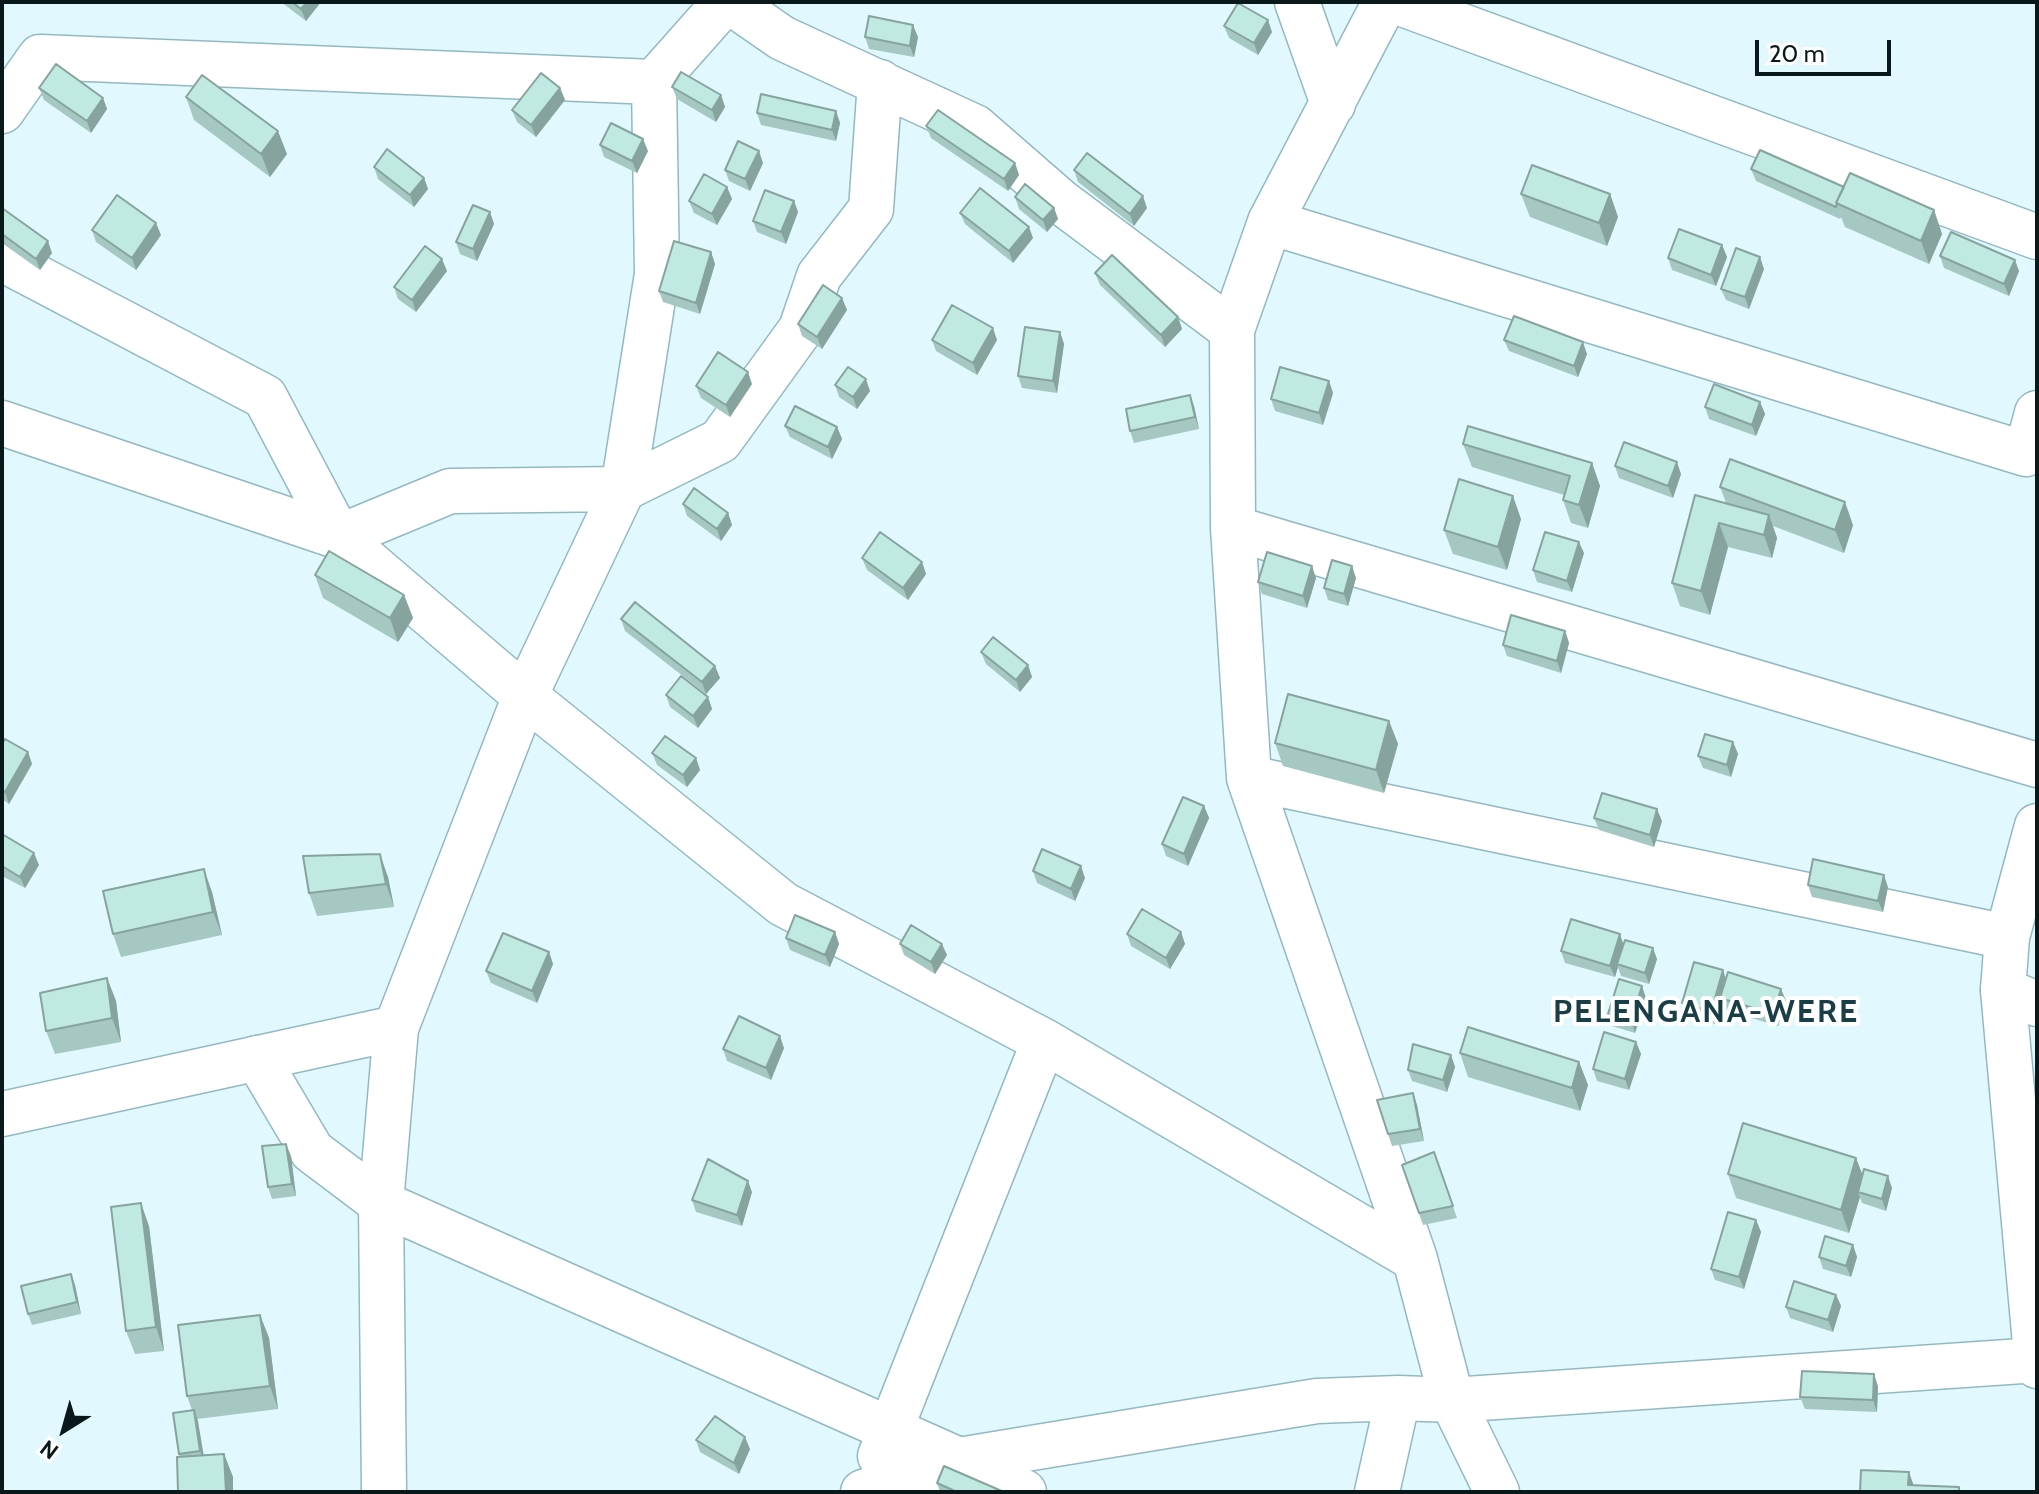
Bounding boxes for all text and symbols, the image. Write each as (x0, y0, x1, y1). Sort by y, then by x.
scale bar (1759, 24, 1895, 74)
text: 20 m (1769, 39, 1825, 68)
district label: PELENGANA-WERE (1553, 994, 1859, 1032)
north arrow (24, 1390, 104, 1470)
text: N (35, 1434, 64, 1465)

